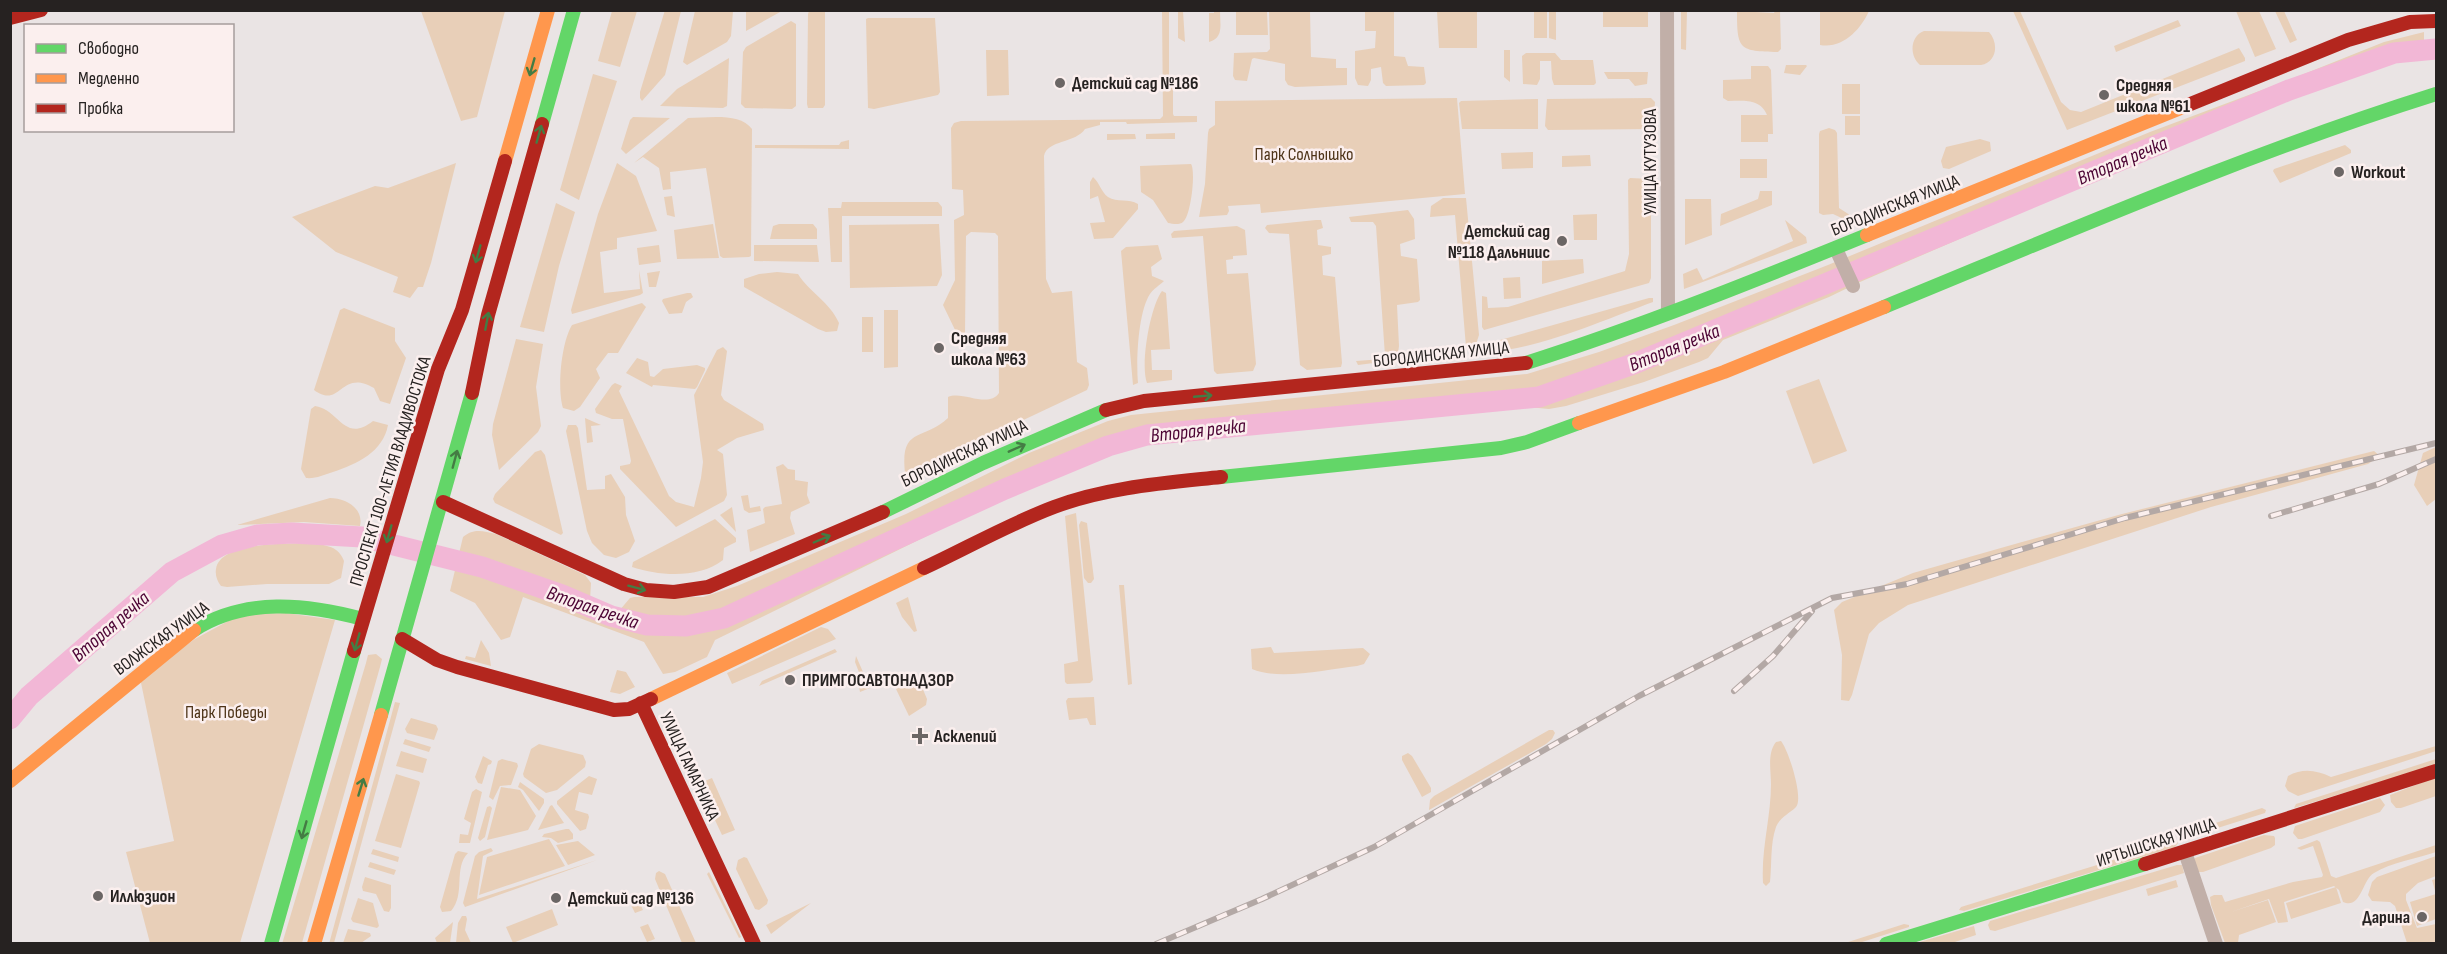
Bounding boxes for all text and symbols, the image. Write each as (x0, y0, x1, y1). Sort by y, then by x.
legend (24, 24, 234, 132)
text: Свободно (78, 38, 139, 59)
one-way arrow (526, 57, 537, 76)
text: Медленно (78, 68, 140, 89)
place label: Детский сад №186 (1072, 73, 1199, 94)
place label: Средняя школа №61 (2116, 75, 2190, 117)
marker: Детский сад №186 (1053, 76, 1067, 90)
marker: Средняя школа №61 (2097, 88, 2111, 102)
text: Пробка (78, 98, 123, 119)
street label: УЛИЦА КУТУЗОВА (1640, 108, 1661, 215)
one-way arrow (534, 124, 545, 143)
water label: Вторая речка (2074, 131, 2171, 191)
park label: Парк Солнышко (1255, 144, 1353, 165)
place label: Workout (2351, 162, 2406, 183)
marker: Workout (2332, 165, 2346, 179)
street label: БОРОДИНСКАЯ УЛИЦА (1828, 170, 1963, 241)
place label: Детский сад №118 Дальниис (1448, 221, 1550, 263)
marker: Детский сад №118 Дальниис (1555, 234, 1569, 248)
one-way arrow (472, 244, 483, 263)
one-way arrow (482, 312, 493, 332)
water label: Вторая речка (1626, 319, 1723, 377)
place label: Средняя школа №63 (951, 328, 1026, 370)
street label: БОРОДИНСКАЯ УЛИЦА (1372, 337, 1510, 372)
marker: Средняя школа №63 (932, 341, 946, 355)
street label: ПРОСПЕКТ 100-ЛЕТИЯ ВЛАДИВОСТОКА (345, 353, 436, 589)
one-way arrow (1192, 390, 1212, 401)
water label: Вторая речка (1149, 414, 1247, 448)
street label: БОРОДИНСКАЯ УЛИЦА (898, 415, 1031, 492)
one-way arrow (1008, 441, 1026, 452)
one-way arrow (449, 450, 461, 469)
one-way arrow (383, 524, 394, 543)
one-way arrow (812, 533, 830, 545)
water label: Вторая речка (544, 581, 642, 635)
one-way arrow (627, 582, 646, 594)
water label: Вторая речка (67, 586, 155, 667)
street label: ВОЛЖСКАЯ УЛИЦА (110, 597, 213, 680)
one-way arrow (350, 632, 362, 651)
place label: ПРИМГОСАВТОНАДЗОР (802, 670, 954, 691)
marker: ПРИМГОСАВТОНАДЗОР (783, 673, 797, 687)
park label: Парк Победы (185, 702, 267, 723)
street label: УЛИЦА ГАМАРНИКА (655, 709, 724, 824)
place label: Асклепий (933, 726, 997, 747)
marker: Асклепий (911, 727, 929, 745)
one-way arrow (356, 778, 367, 797)
street label: ИРТЫШСКАЯ УЛИЦА (2094, 813, 2219, 872)
one-way arrow (298, 820, 310, 839)
place label: Иллюзион (110, 886, 175, 907)
place label: Детский сад №136 (568, 888, 694, 909)
marker: Иллюзион (91, 889, 105, 903)
marker: Детский сад №136 (549, 891, 563, 905)
place label: Дарина (2362, 907, 2410, 928)
marker: Дарина (2415, 910, 2429, 924)

